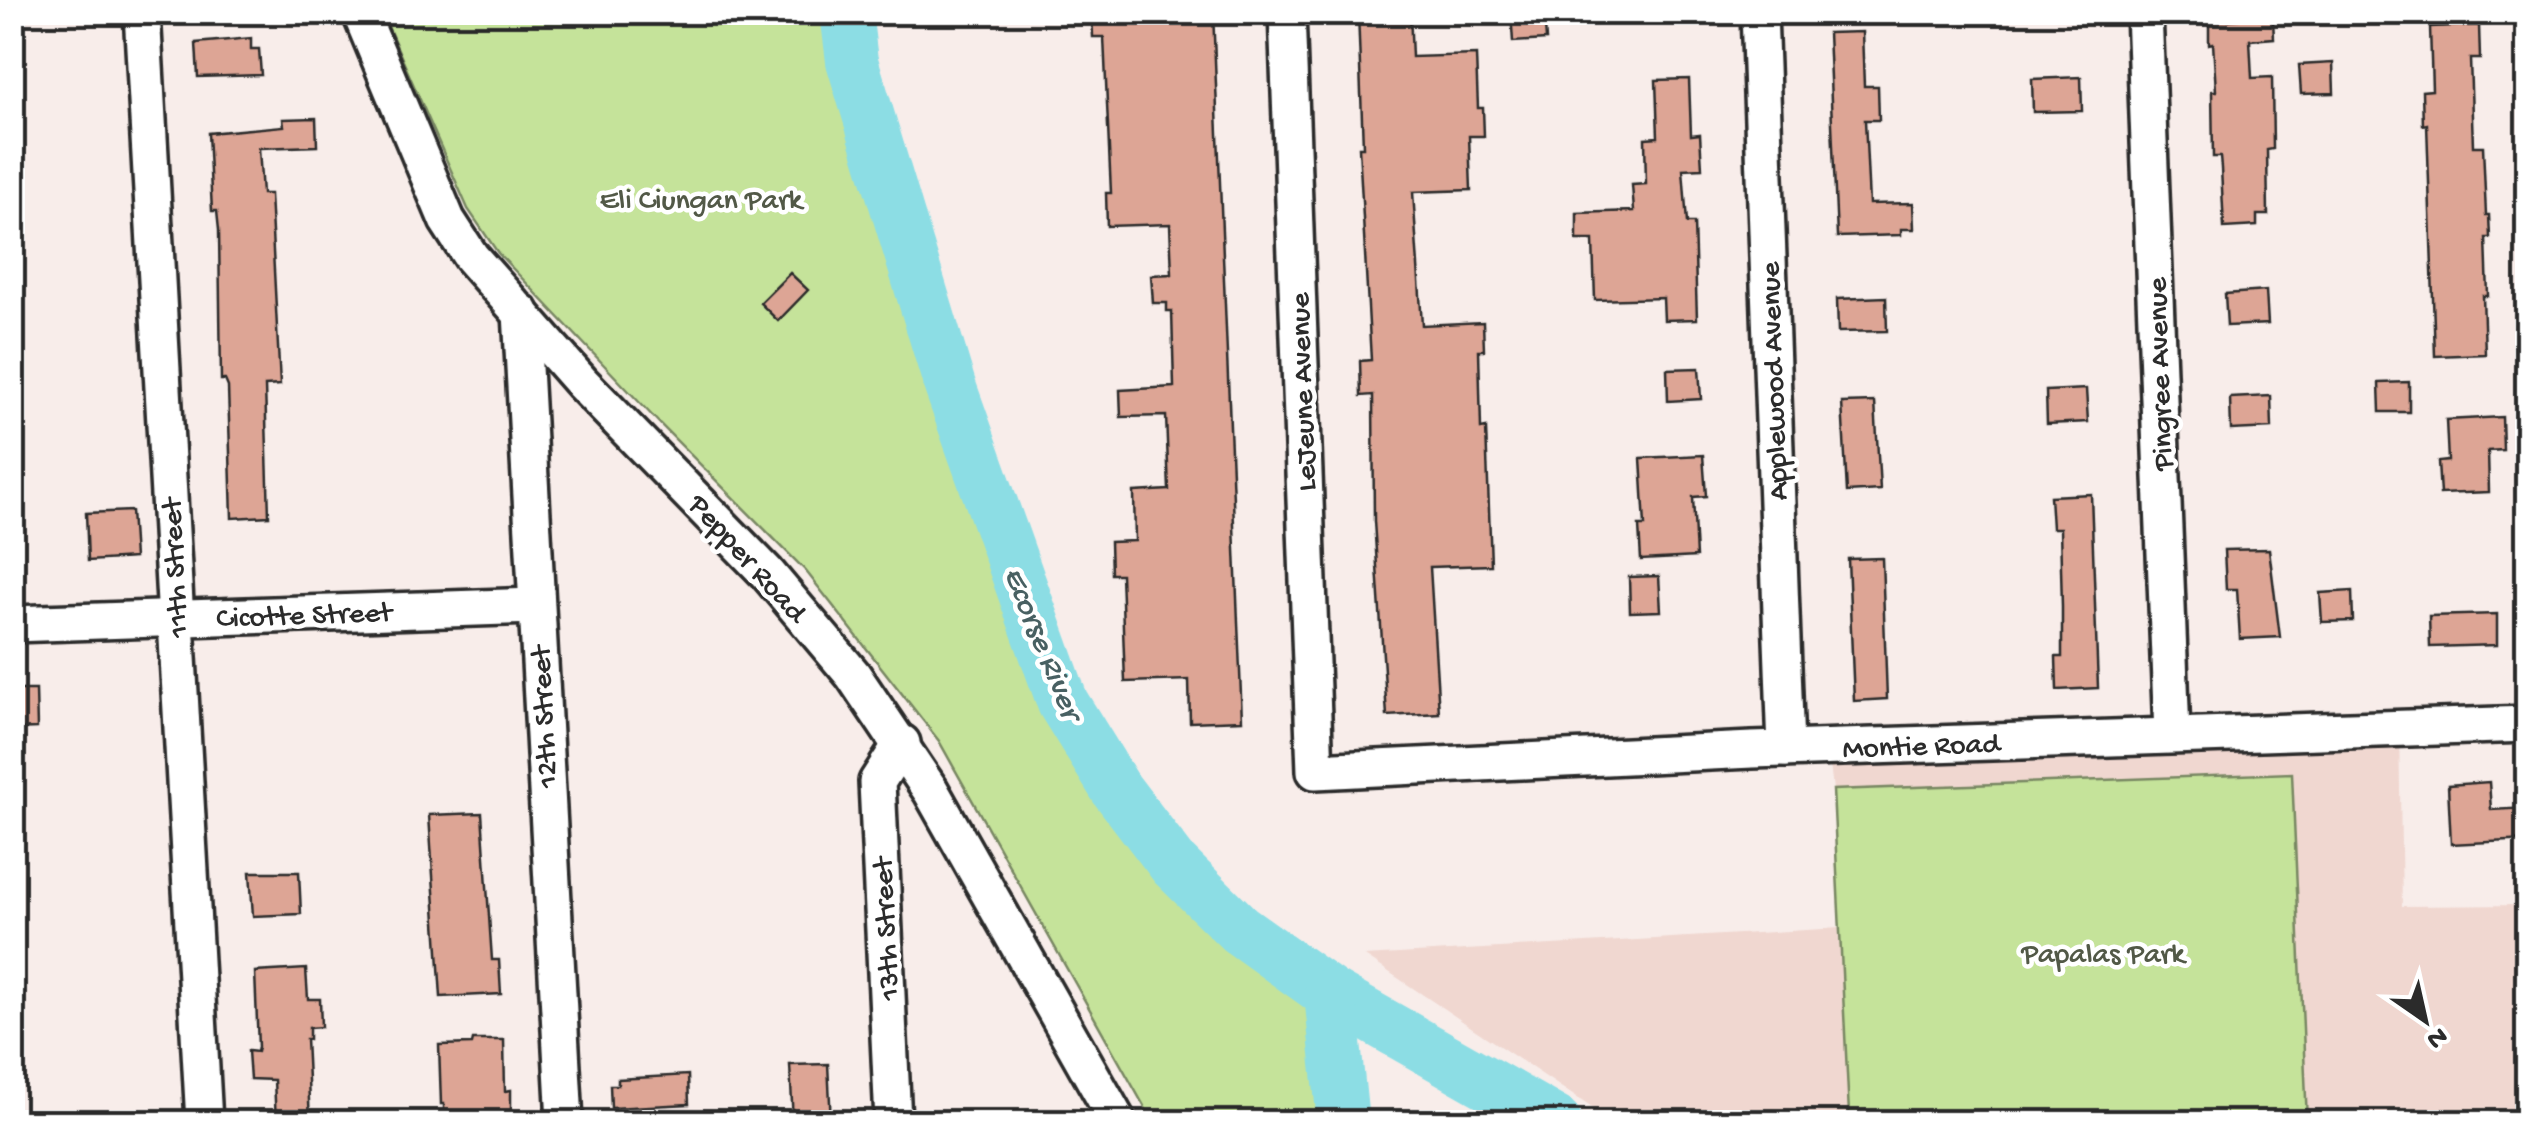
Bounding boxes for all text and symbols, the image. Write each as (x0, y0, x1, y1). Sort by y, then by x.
park label: Eli Ciungan Park (600, 185, 805, 220)
street label: Applewood Avenue (1755, 260, 1798, 501)
street label: Pingree Avenue (2142, 276, 2183, 472)
street label: LeJeune Avenue (1285, 291, 1326, 492)
street label: Pepper Road (678, 488, 814, 633)
street label: 11th Street (156, 494, 199, 639)
water label: Ecorse River (993, 562, 1090, 731)
street label: Cicotte Street (216, 597, 395, 638)
street label: 12th Street (525, 642, 568, 790)
street label: Montie Road (1842, 728, 2003, 769)
street label: 13th Street (867, 854, 910, 1002)
park label: Papalas Park (2020, 939, 2187, 974)
north arrow (2375, 970, 2475, 1070)
text: N (2420, 1018, 2453, 1056)

